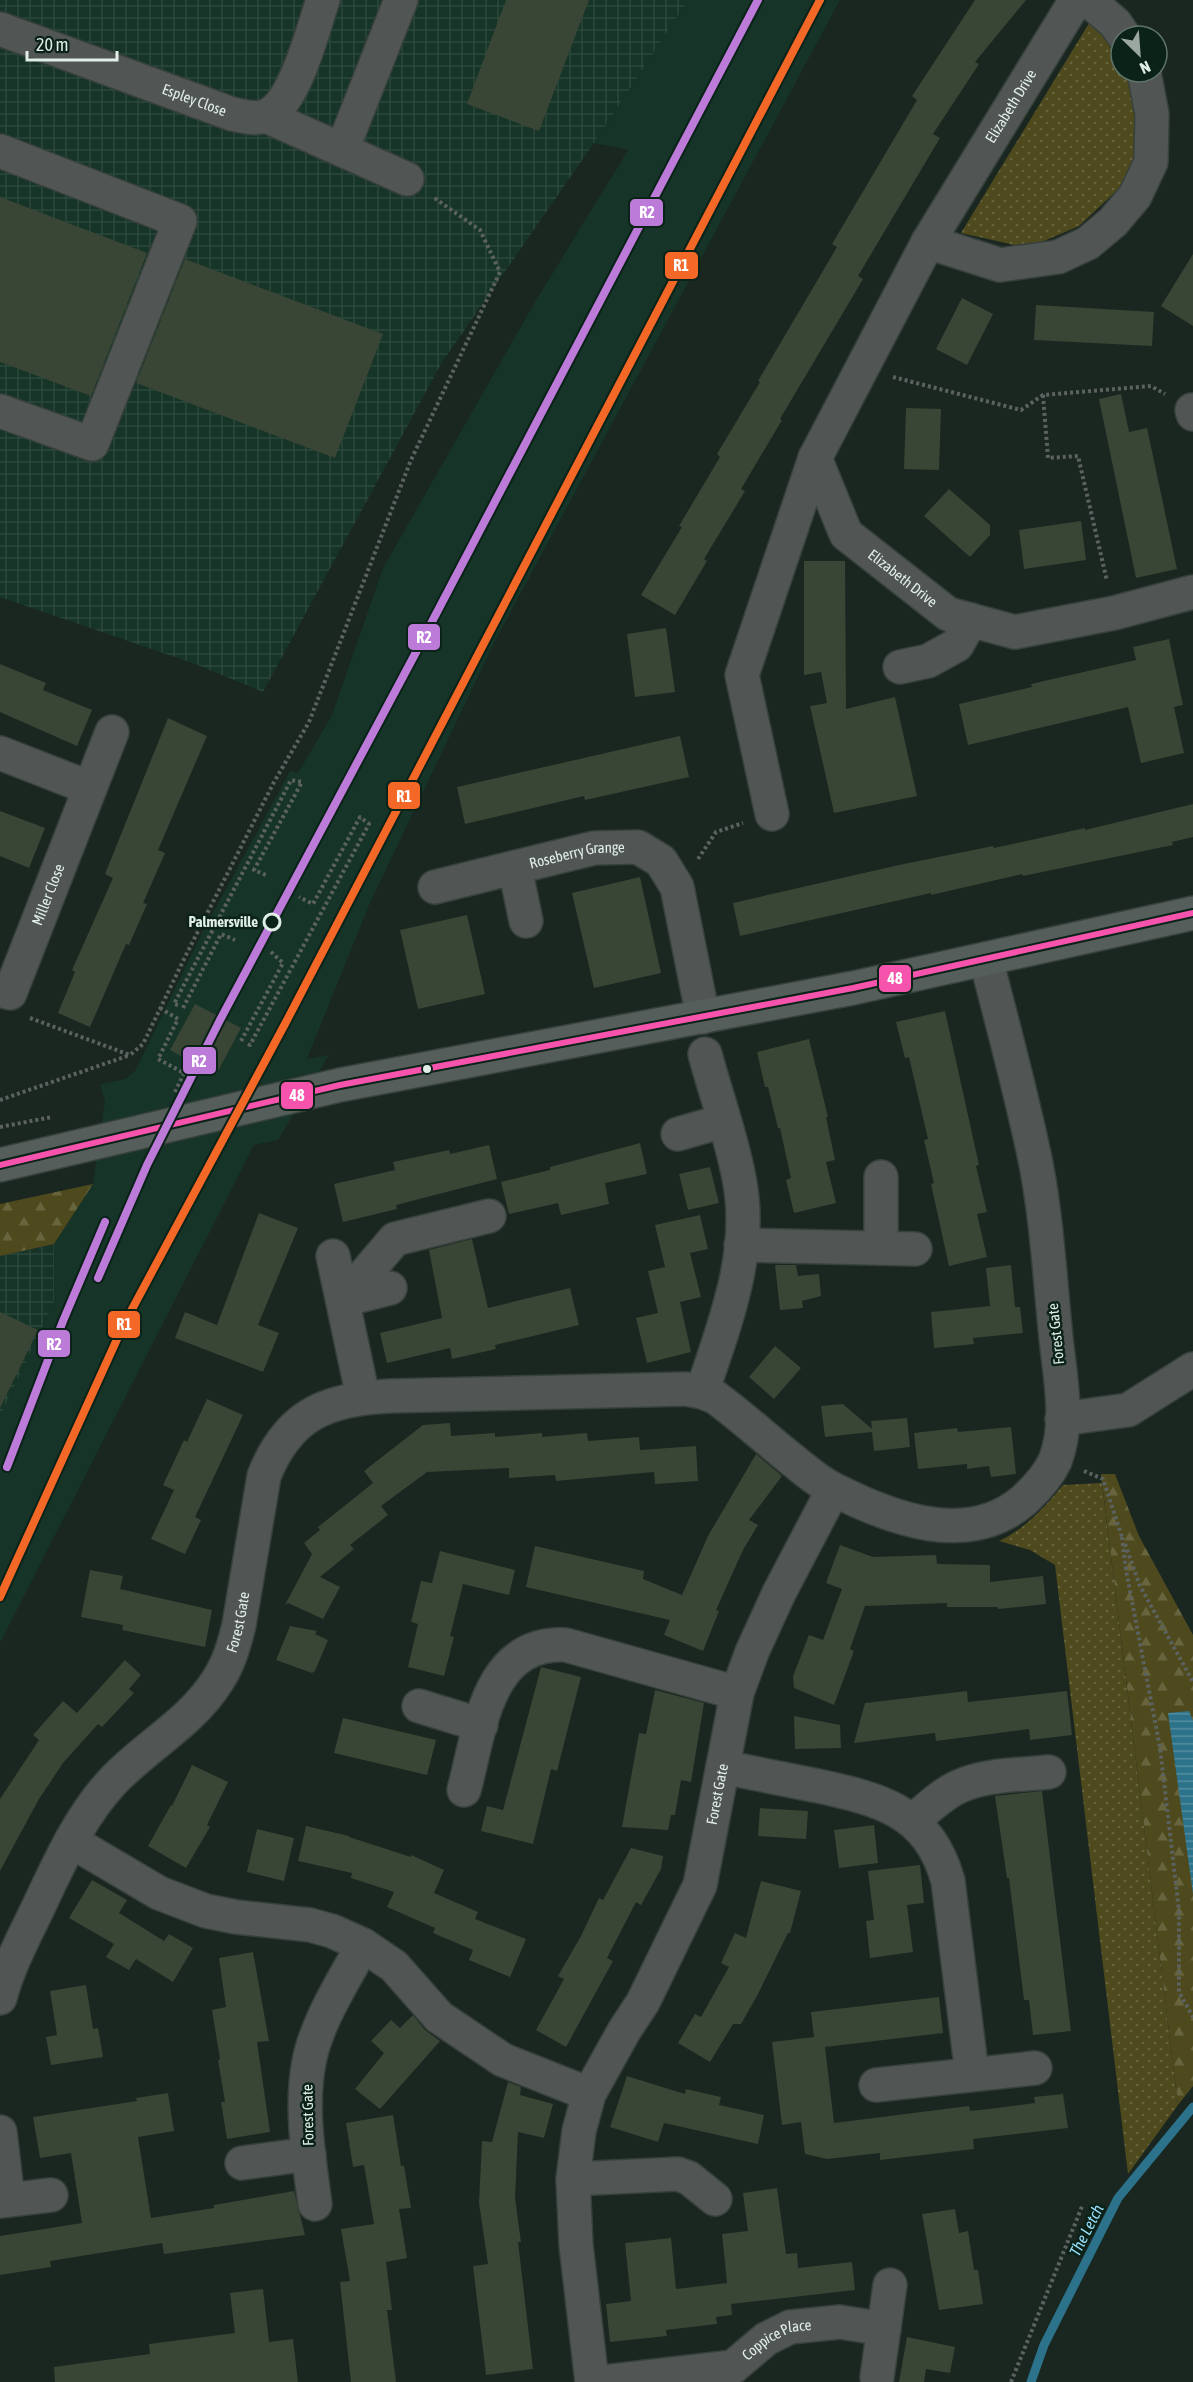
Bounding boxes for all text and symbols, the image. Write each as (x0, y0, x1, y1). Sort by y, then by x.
scale bar (27, 24, 117, 62)
north arrow (1109, 24, 1169, 84)
text: 20 m (36, 34, 68, 55)
text: N (1137, 57, 1153, 78)
street label: Elizabeth Drive (982, 66, 1040, 146)
street label: Espley Close (160, 80, 229, 119)
line badge: R2 (629, 198, 664, 227)
text: R2 (639, 203, 655, 221)
line badge: R1 (664, 251, 699, 280)
text: R1 (673, 256, 689, 274)
street label: Elizabeth Drive (865, 546, 941, 610)
line badge: R2 (407, 623, 441, 651)
text: R2 (416, 628, 432, 646)
line badge: R1 (387, 781, 421, 810)
text: R1 (396, 787, 412, 805)
street label: Roseberry Grange (528, 838, 625, 872)
street label: Miller Close (28, 861, 68, 928)
place label: Palmersville (188, 913, 258, 930)
marker: Palmersville (263, 913, 281, 931)
line badge: 48 (878, 964, 912, 993)
text: 48 (886, 969, 903, 987)
line badge: R2 (182, 1046, 217, 1075)
text: R2 (191, 1052, 207, 1070)
unlabelled marker (421, 1063, 433, 1075)
line badge: 48 (280, 1081, 314, 1110)
text: 48 (288, 1086, 305, 1104)
street label: Forest Gate (1044, 1302, 1067, 1366)
line badge: R1 (107, 1310, 141, 1339)
text: R1 (116, 1315, 132, 1333)
line badge: R2 (37, 1329, 71, 1358)
text: R2 (46, 1335, 62, 1353)
street label: Forest Gate (223, 1590, 252, 1655)
street label: Forest Gate (703, 1762, 731, 1826)
street label: Forest Gate (298, 2084, 317, 2146)
water label: The Letch (1065, 2201, 1107, 2259)
street label: Coppice Place (738, 2316, 812, 2364)

